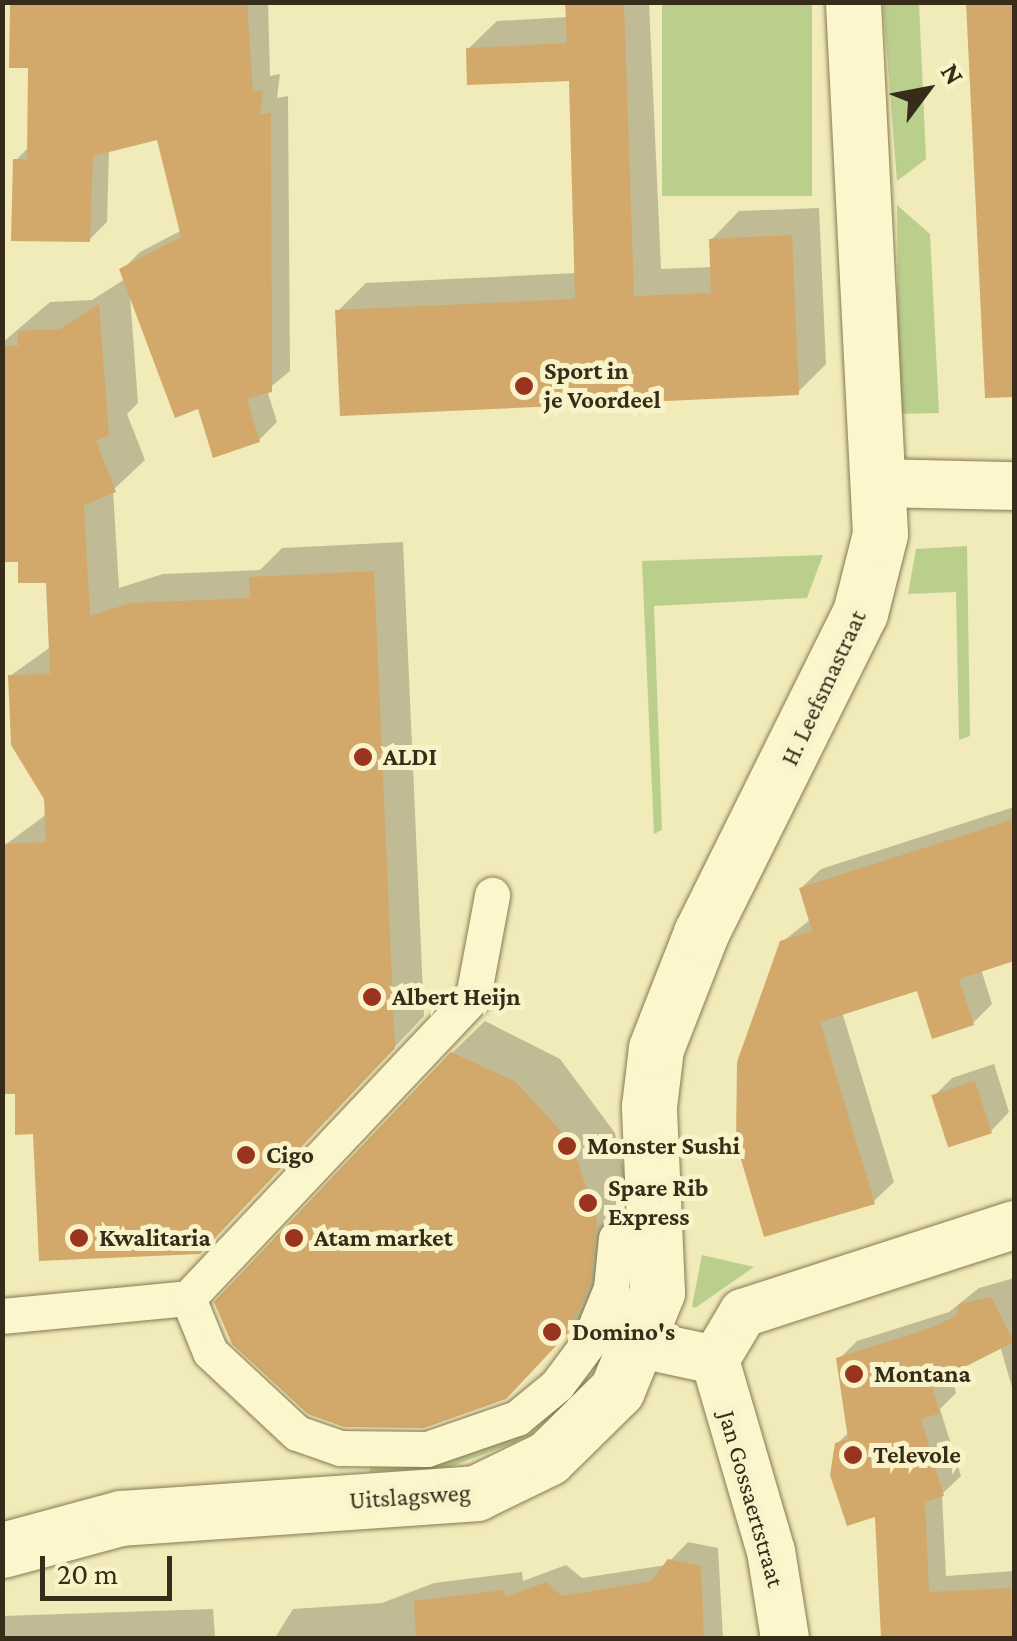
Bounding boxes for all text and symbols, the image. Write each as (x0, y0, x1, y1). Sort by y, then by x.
north arrow (877, 40, 977, 140)
text: N (935, 58, 971, 90)
place label: Sport in je Voordeel (544, 357, 661, 416)
marker: Sport in je Voordeel (513, 375, 535, 397)
street label: H. Leefsmastraat (775, 606, 873, 770)
place label: ALDI (383, 742, 437, 772)
marker: ALDI (352, 746, 374, 768)
place label: Albert Heijn (392, 982, 521, 1012)
marker: Albert Heijn (361, 986, 383, 1008)
place label: Monster Sushi (587, 1131, 740, 1161)
marker: Monster Sushi (556, 1135, 578, 1157)
place label: Cigo (266, 1140, 314, 1170)
marker: Cigo (235, 1144, 257, 1166)
place label: Spare Rib Express (608, 1174, 708, 1233)
marker: Spare Rib Express (577, 1192, 599, 1214)
place label: Kwalitaria (99, 1223, 211, 1253)
place label: Atam market (314, 1223, 453, 1253)
marker: Kwalitaria (68, 1227, 90, 1249)
marker: Atam market (283, 1227, 305, 1249)
place label: Domino's (572, 1317, 675, 1347)
marker: Domino's (541, 1321, 563, 1343)
place label: Montana (874, 1359, 971, 1389)
marker: Montana (843, 1363, 865, 1385)
street label: Jan Gossaertstraat (711, 1407, 791, 1591)
place label: Televole (873, 1440, 961, 1470)
marker: Televole (842, 1444, 864, 1466)
street label: Uitslagsweg (348, 1478, 472, 1516)
scale bar (45, 1536, 178, 1598)
text: 20 m (57, 1557, 118, 1590)

